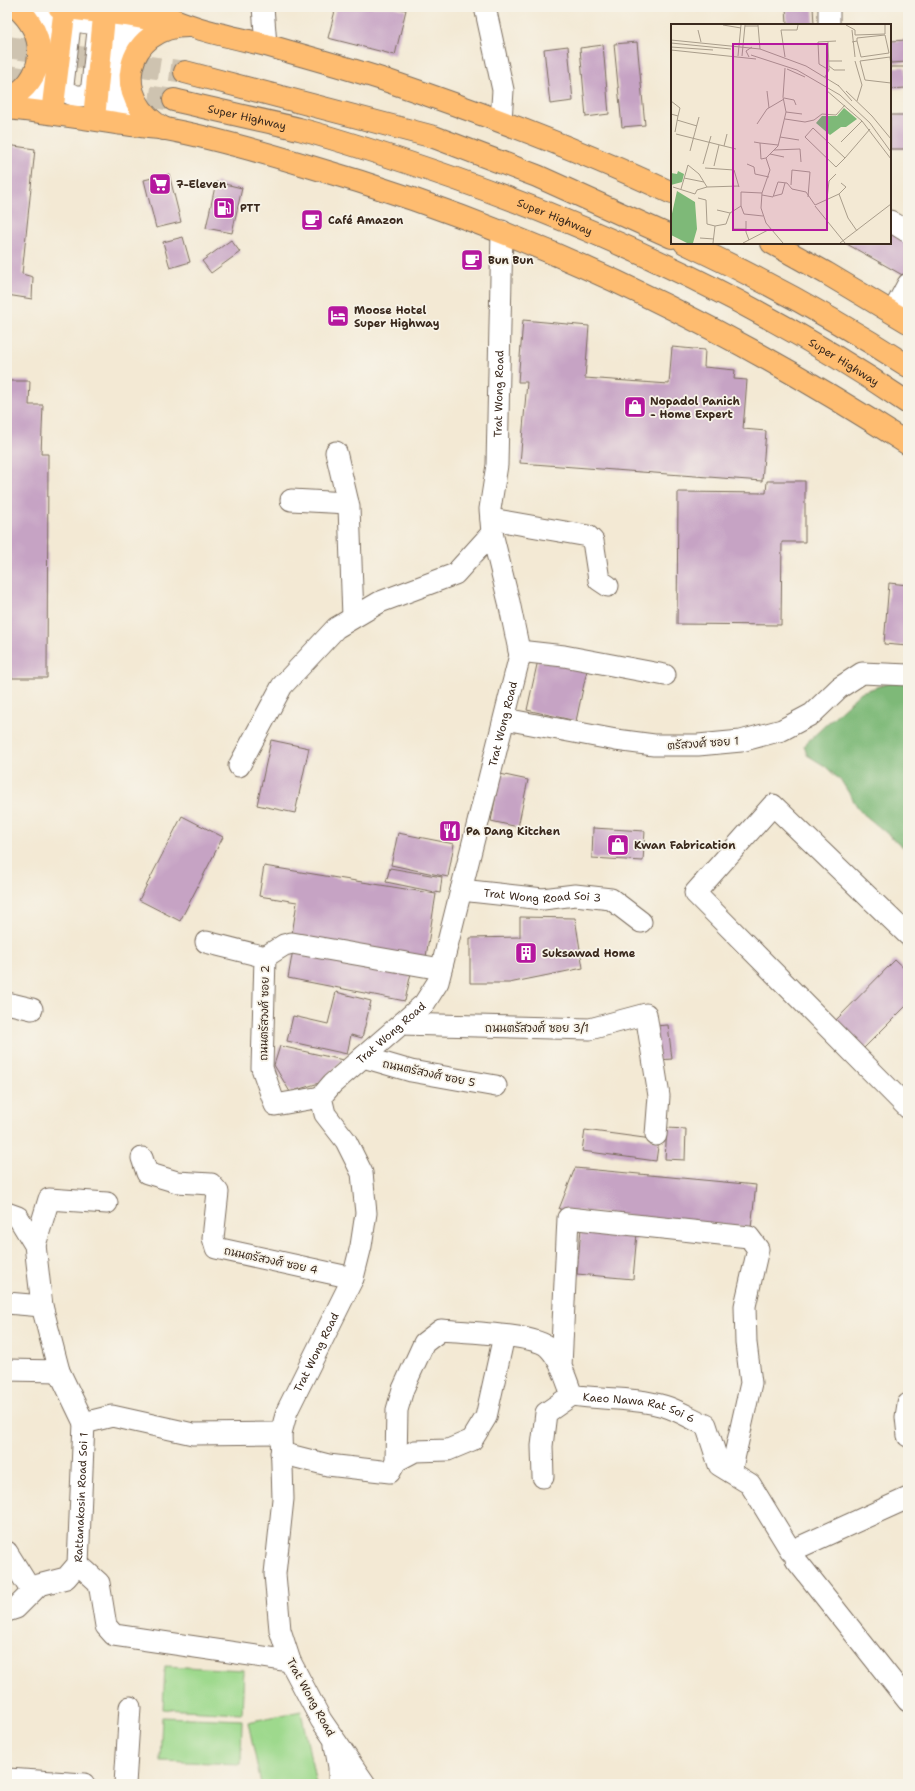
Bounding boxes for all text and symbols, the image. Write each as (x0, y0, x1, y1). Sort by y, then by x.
inset map (671, 24, 891, 244)
street label: Super Highway (206, 101, 288, 134)
supermarket icon: 7-Eleven (147, 171, 173, 197)
place label: 7-Eleven (176, 177, 227, 192)
fuel station icon: PTT (211, 195, 237, 221)
street label: Super Highway (515, 195, 595, 239)
place label: PTT (240, 201, 260, 216)
cafe icon: Café Amazon (299, 207, 325, 233)
place label: Café Amazon (328, 213, 404, 228)
cafe icon: Bun Bun (459, 247, 485, 273)
place label: Bun Bun (488, 253, 534, 268)
hotel icon: Moose Hotel Super Highway (325, 303, 351, 329)
place label: Moose Hotel Super Highway (354, 303, 440, 331)
street label: Super Highway (806, 335, 882, 390)
street label: Trat Wong Road (491, 350, 507, 438)
shop icon: Nopadol Panich - Home Expert (622, 394, 648, 420)
place label: Nopadol Panich - Home Expert (650, 394, 740, 422)
street label: Trat Wong Road (485, 680, 521, 768)
street label: ตรัสวงศ์ ซอย 1 (667, 733, 739, 753)
restaurant icon: Pa Dang Kitchen (437, 818, 463, 844)
place label: Pa Dang Kitchen (466, 824, 561, 839)
shop icon: Kwan Fabrication (605, 832, 631, 858)
place label: Kwan Fabrication (634, 838, 736, 853)
street label: Trat Wong Road Soi 3 (483, 886, 602, 907)
building icon: Suksawad Home (513, 940, 539, 966)
place label: Suksawad Home (542, 946, 636, 961)
street label: ถนนตรัสวงศ์ ซอย 2 (255, 965, 273, 1061)
street label: Trat Wong Road (353, 999, 429, 1067)
street label: ถนนตรัสวงศ์ ซอย 3/1 (485, 1020, 589, 1036)
street label: ถนนตรัสวงศ์ ซอย 5 (381, 1055, 477, 1091)
street label: ถนนตรัสวงศ์ ซอย 4 (223, 1242, 320, 1278)
street label: Trat Wong Road (291, 1310, 343, 1395)
street label: Kaeo Nawa Rat Soi 6 (582, 1390, 697, 1427)
street label: Rattanakosin Road Soi 1 (71, 1432, 92, 1563)
street label: Trat Wong Road (283, 1656, 338, 1739)

